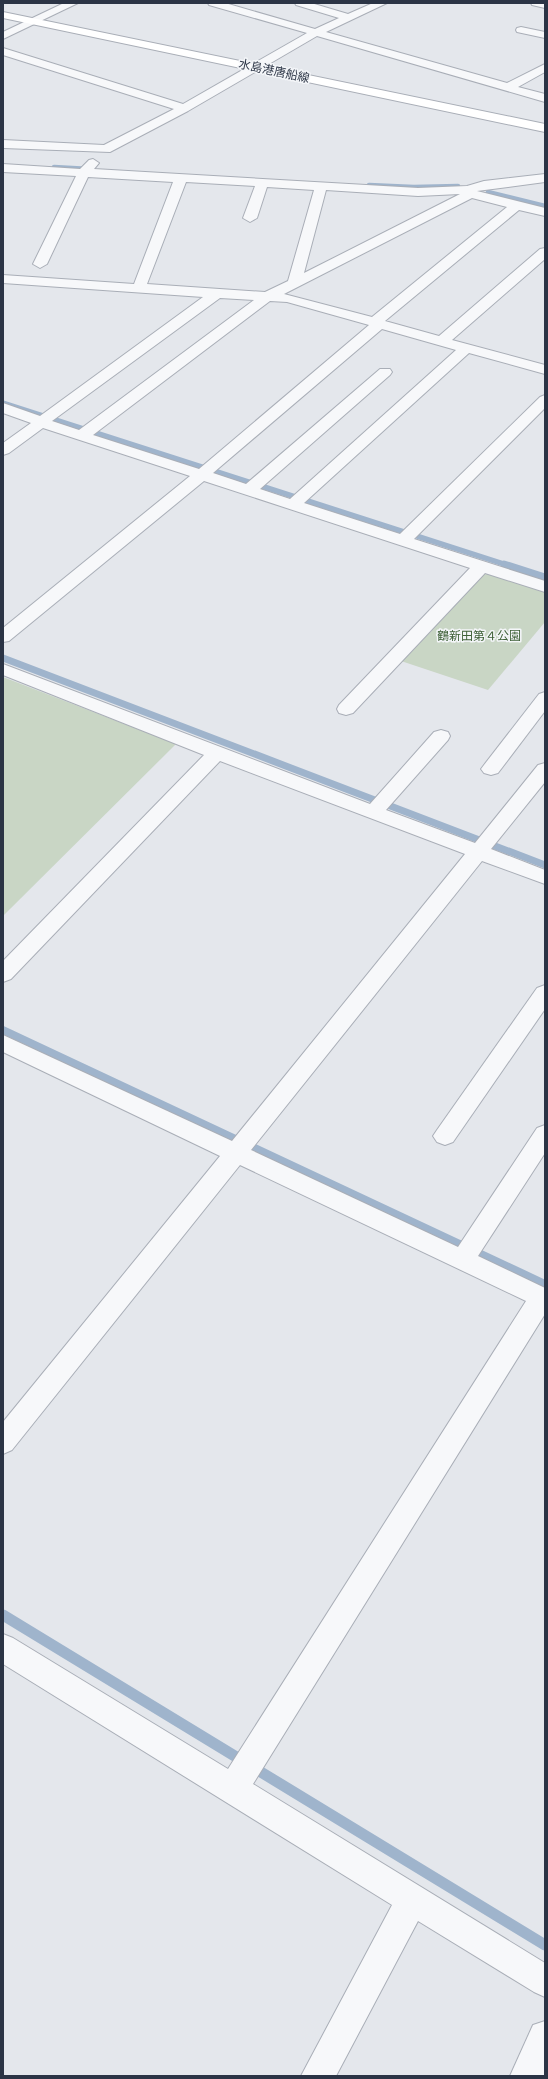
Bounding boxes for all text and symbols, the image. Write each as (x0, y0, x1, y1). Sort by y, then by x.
street label: 水島港唐船線 (238, 56, 311, 84)
park label: 鶴新田第４公園 (437, 628, 521, 642)

